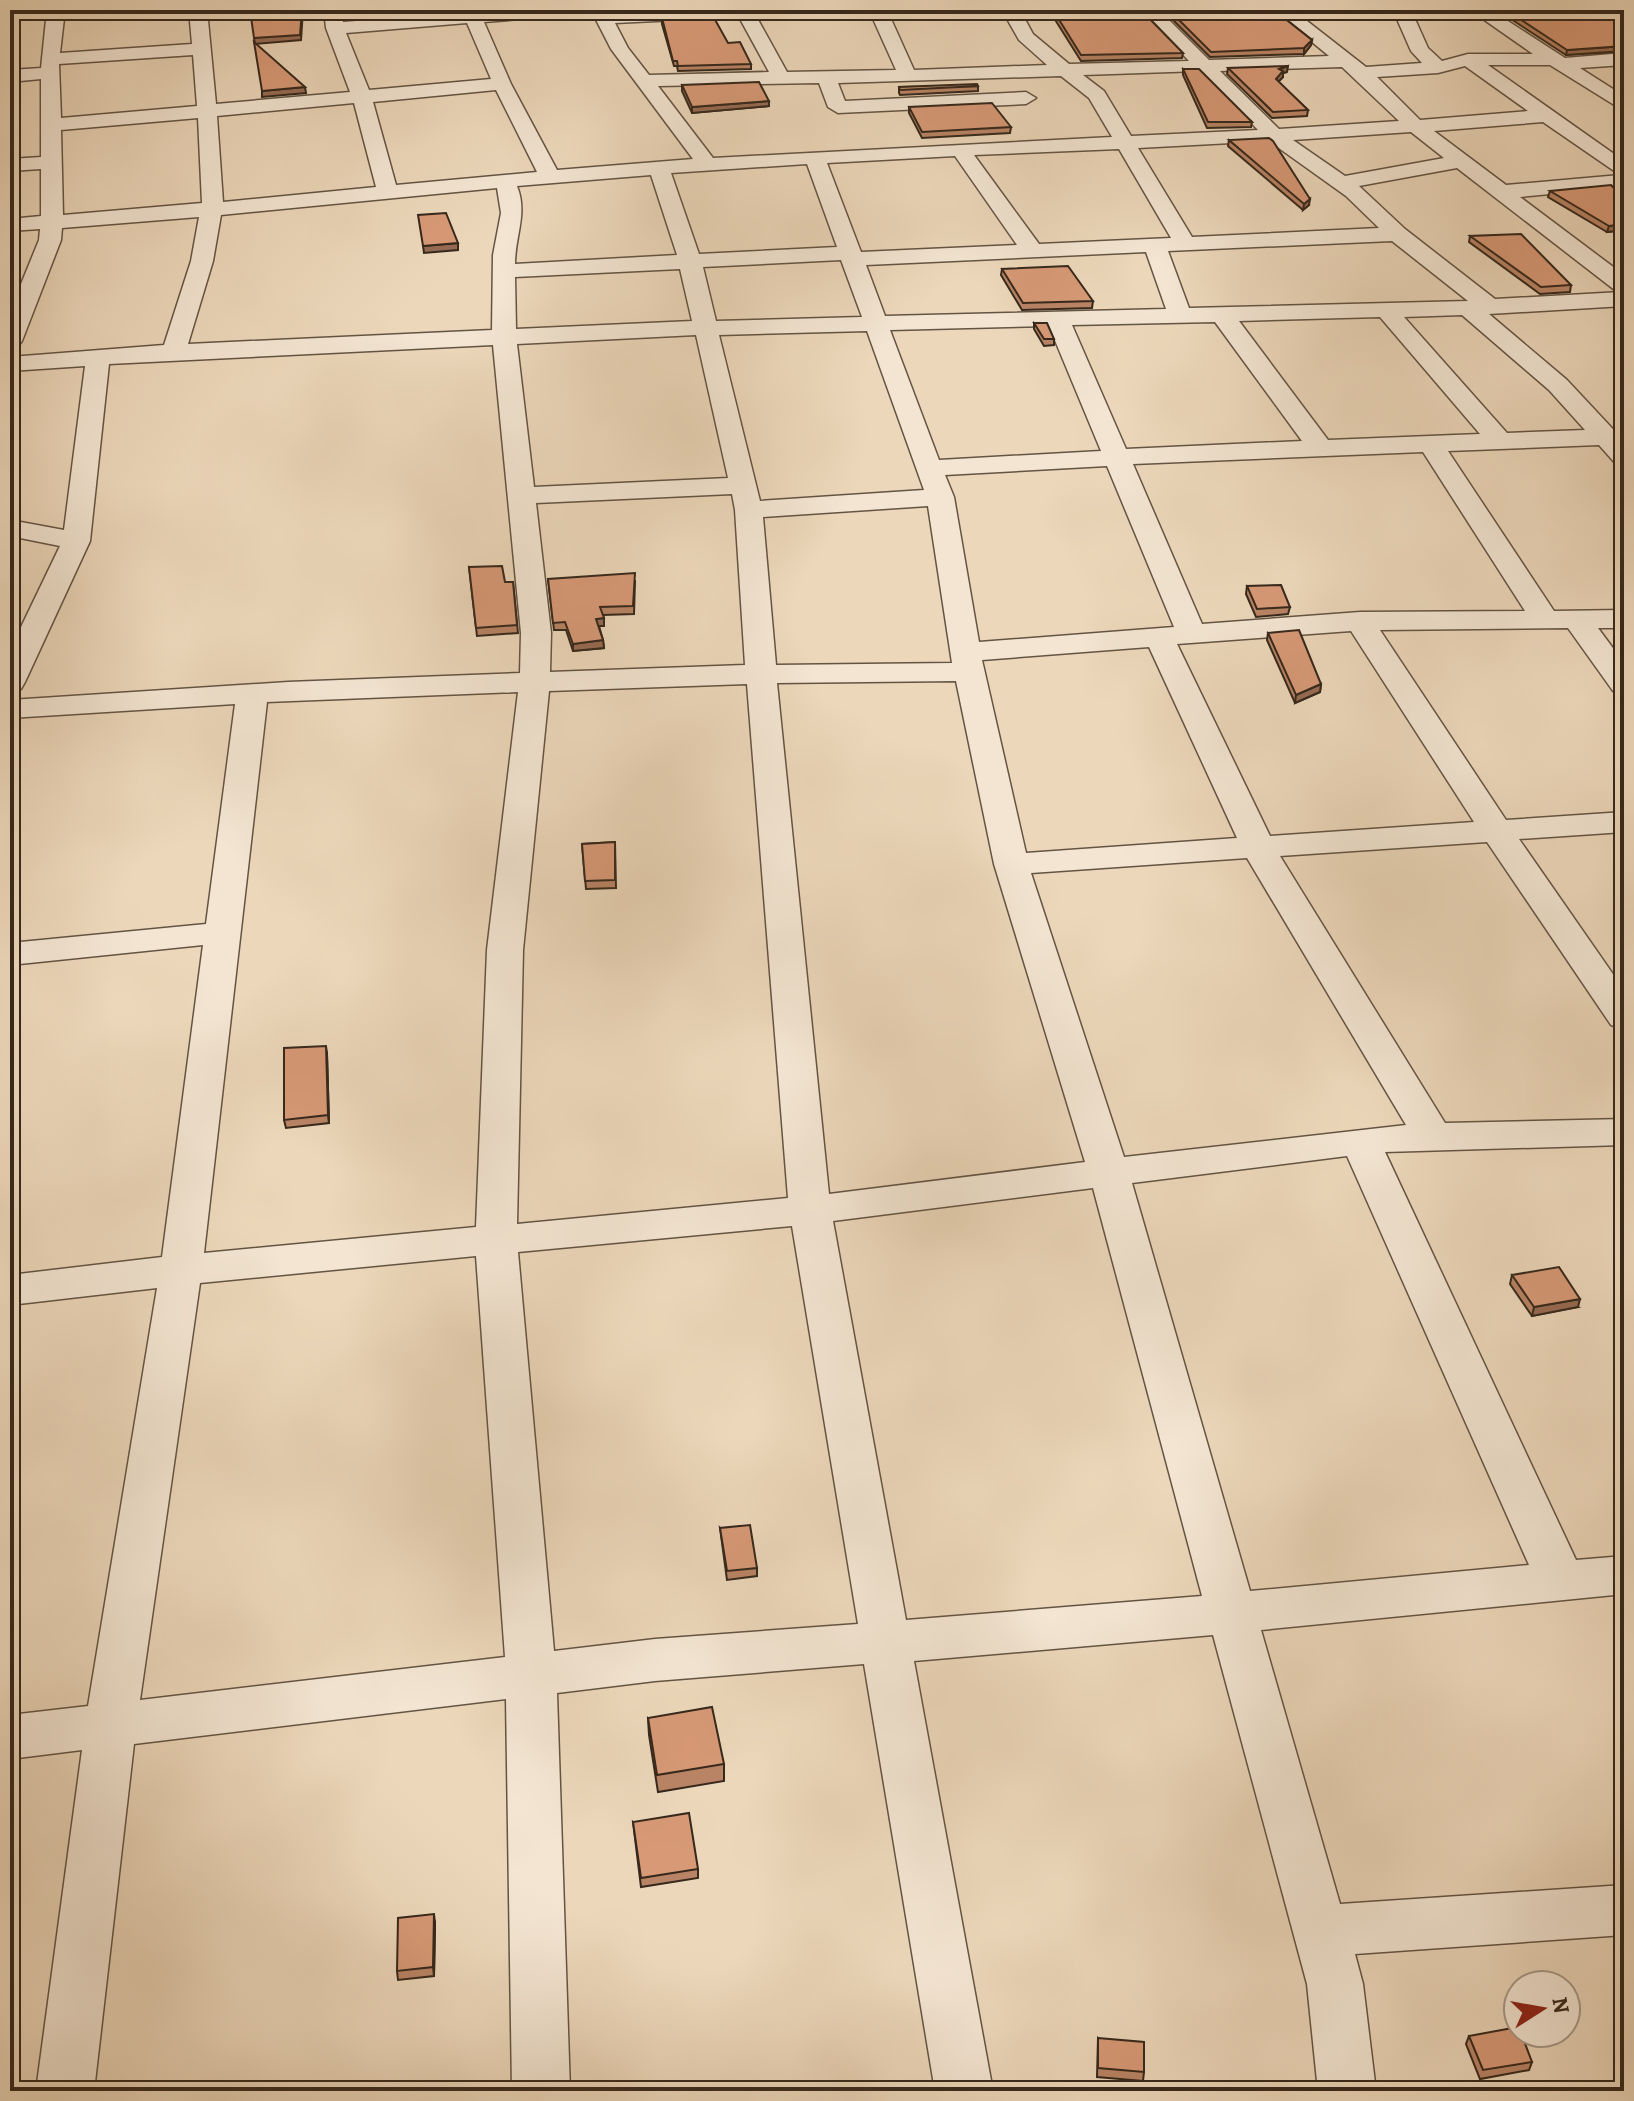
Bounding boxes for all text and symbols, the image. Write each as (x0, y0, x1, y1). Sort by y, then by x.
north arrow (1502, 1969, 1582, 2049)
text: N (1544, 1995, 1577, 2016)

